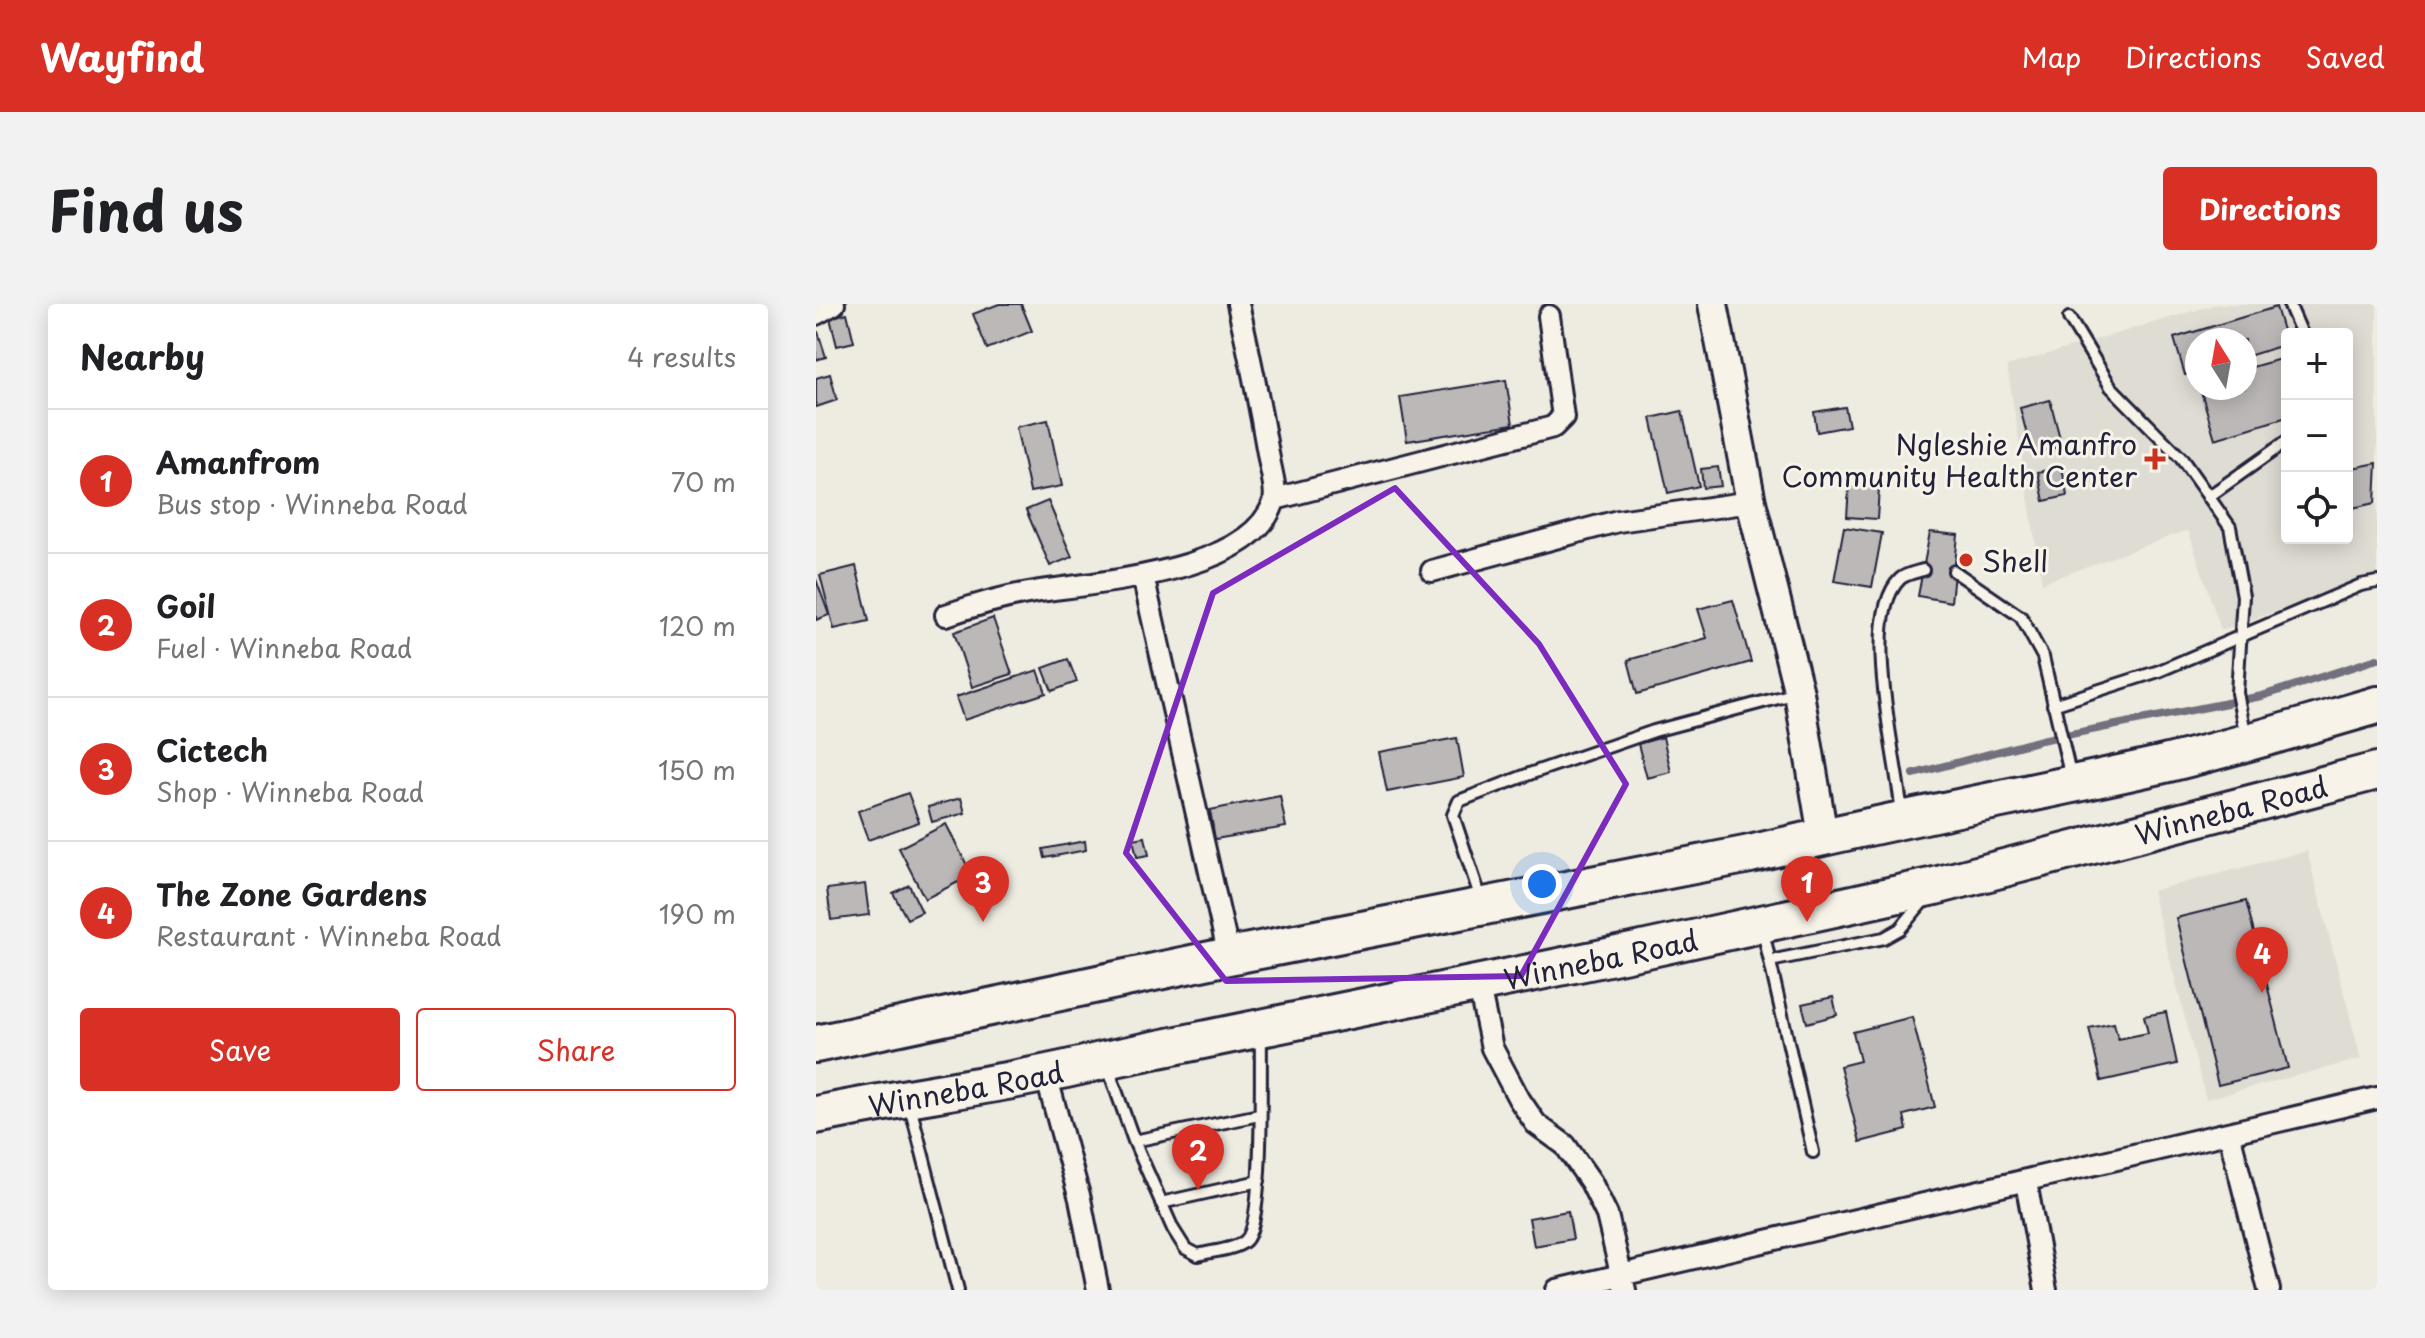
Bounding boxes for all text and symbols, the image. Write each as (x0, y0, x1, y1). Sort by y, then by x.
text: Wayfind (40, 28, 204, 85)
text: Map (2022, 35, 2081, 78)
text: Directions (2125, 35, 2262, 78)
text: Saved (2306, 35, 2385, 78)
text: Find us (48, 166, 244, 251)
button: Directions (2163, 167, 2377, 250)
north arrow (2185, 328, 2257, 400)
map controls (2281, 328, 2353, 544)
button: + (2281, 328, 2353, 400)
text: Nearby (80, 330, 205, 382)
text: 4 results (627, 337, 736, 376)
button: − (2281, 400, 2353, 472)
place label: Ngleshie Amanfro Community Health Center (1782, 422, 2137, 497)
text: Amanfrom (156, 439, 320, 484)
marker: Ngleshie Amanfro Community Health Center (2144, 448, 2166, 470)
text: 1 (100, 462, 112, 501)
text: 70 m (671, 462, 736, 501)
button: locate (2281, 472, 2353, 544)
text: Bus stop · Winneba Road (156, 484, 468, 523)
place label: Shell (1982, 539, 2048, 582)
marker: Shell (1957, 551, 1975, 569)
text: Goil (156, 583, 216, 628)
text: 2 (97, 606, 115, 645)
text: 120 m (659, 606, 736, 645)
text: Fuel · Winneba Road (156, 628, 412, 667)
text: Cictech (156, 727, 268, 772)
text: 3 (97, 750, 115, 789)
text: 150 m (658, 750, 736, 789)
street label: Winneba Road (2130, 763, 2332, 855)
text: Shop · Winneba Road (156, 772, 424, 811)
pin: 3 (957, 856, 1009, 922)
pin: 1 (1781, 856, 1833, 922)
your location (1522, 864, 1562, 904)
text: The Zone Gardens (156, 871, 427, 916)
text: 4 (97, 894, 115, 933)
text: 190 m (659, 894, 736, 933)
text: Restaurant · Winneba Road (156, 916, 502, 955)
street label: Winneba Road (1499, 917, 1702, 999)
pin: 4 (2236, 927, 2288, 993)
button: Save (80, 1008, 400, 1091)
button: Share (416, 1008, 736, 1091)
street label: Winneba Road (865, 1049, 1067, 1126)
pin: 2 (1172, 1124, 1224, 1190)

